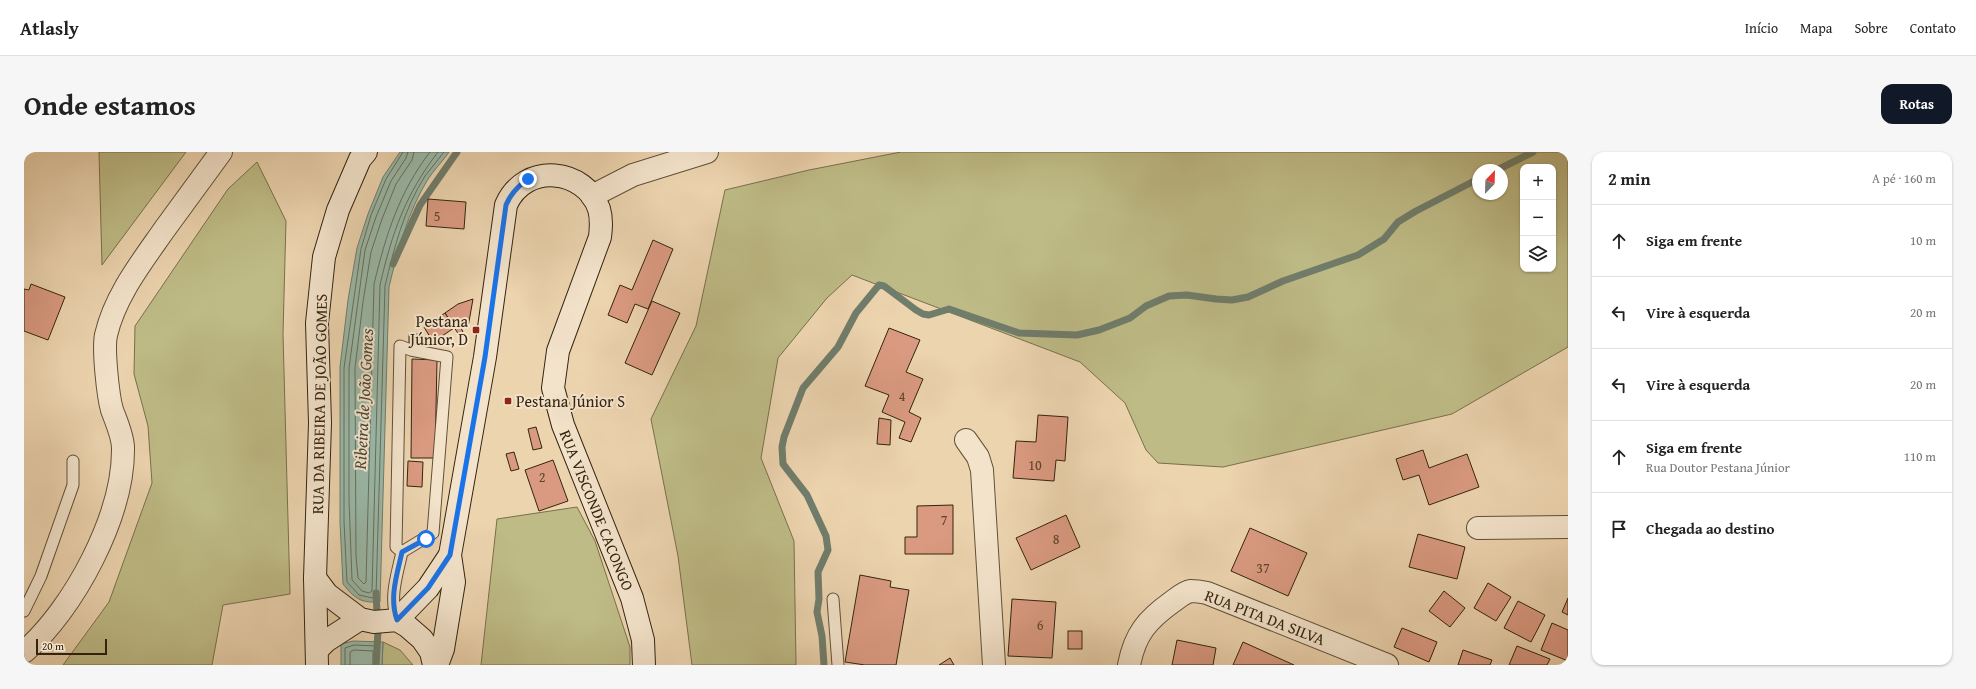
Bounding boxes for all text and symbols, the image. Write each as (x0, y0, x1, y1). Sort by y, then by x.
text: Atlasly (20, 14, 79, 42)
text: Início (1745, 18, 1778, 38)
text: Mapa (1800, 18, 1832, 38)
text: Sobre (1854, 18, 1888, 38)
text: Contato (1910, 18, 1956, 38)
text: Onde estamos (24, 84, 196, 125)
button: Rotas (1881, 84, 1952, 124)
north arrow (1472, 164, 1508, 200)
map controls (1520, 164, 1556, 272)
button: + (1520, 164, 1556, 200)
text: 2 min (1608, 166, 1650, 191)
text: A pé · 160 m (1872, 169, 1936, 188)
route end (519, 170, 537, 188)
button: − (1520, 200, 1556, 236)
house number: 5 (434, 206, 440, 226)
icon: ahead (1608, 230, 1630, 252)
text: Siga em frente (1646, 230, 1742, 251)
text: 10 m (1910, 231, 1936, 250)
button: layers (1520, 236, 1556, 272)
street label: RUA DA RIBEIRA DE JOÃO GOMES (305, 293, 333, 514)
icon: left (1608, 302, 1630, 324)
text: Vire à esquerda (1646, 302, 1750, 323)
text: 20 m (1910, 303, 1936, 322)
place label: Pestana Júnior, D (408, 309, 468, 351)
marker: Pestana Júnior, D (471, 325, 481, 335)
water label: Ribeira de João Gomes (347, 327, 379, 471)
icon: left (1608, 374, 1630, 396)
text: Vire à esquerda (1646, 374, 1750, 395)
text: 20 m (1910, 375, 1936, 394)
house number: 4 (899, 386, 906, 406)
place label: Pestana Júnior S (516, 389, 625, 413)
marker: Pestana Júnior S (503, 396, 513, 406)
street label: RUA VISCONDE CACONGO (554, 426, 640, 594)
text: Siga em frente (1646, 437, 1742, 458)
icon: ahead (1608, 446, 1630, 468)
text: 110 m (1904, 447, 1936, 466)
house number: 10 (1028, 455, 1042, 475)
text: Rua Doutor Pestana Júnior (1646, 458, 1790, 477)
house number: 2 (539, 467, 545, 487)
house number: 7 (941, 510, 948, 530)
icon: arrive (1608, 518, 1630, 540)
text: Chegada ao destino (1646, 518, 1774, 539)
house number: 8 (1053, 529, 1060, 549)
route start (417, 530, 435, 548)
house number: 37 (1256, 558, 1270, 578)
street label: RUA PITA DA SILVA (1201, 583, 1329, 651)
house number: 6 (1037, 615, 1044, 635)
scale bar (36, 637, 107, 656)
text: 20 m (42, 638, 64, 654)

